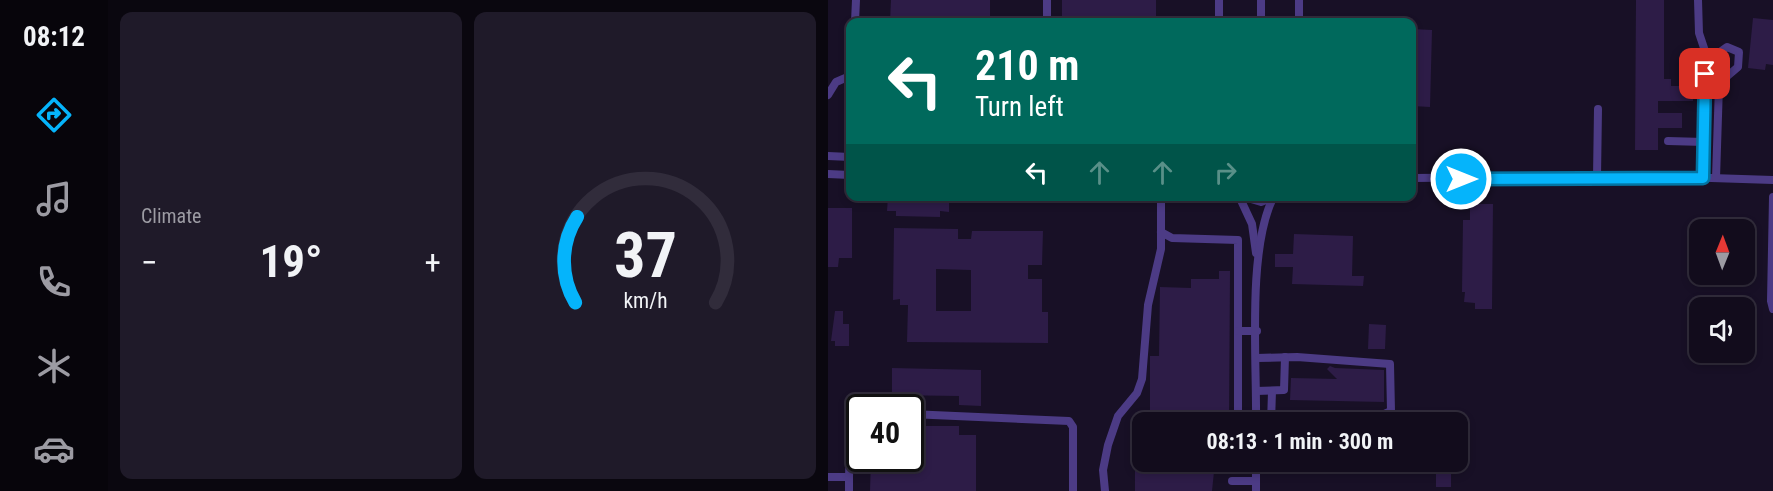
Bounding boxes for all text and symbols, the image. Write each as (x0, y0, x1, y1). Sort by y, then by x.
text: 08:12 (23, 21, 85, 53)
text: 210 m (975, 41, 1080, 90)
icon: left (876, 42, 954, 120)
pin (1679, 48, 1730, 99)
icon: arrive (1688, 57, 1721, 90)
text: Turn left (975, 91, 1064, 123)
icon: directions (33, 94, 75, 136)
position arrow (1429, 147, 1493, 211)
icon: left (1020, 156, 1053, 189)
icon: ahead (1083, 156, 1116, 189)
icon: ahead (1146, 156, 1179, 189)
icon: right (1209, 156, 1242, 189)
icon: music (33, 178, 75, 220)
text: Climate (141, 204, 201, 228)
text: 37 (613, 219, 677, 292)
north arrow (1689, 219, 1755, 285)
map controls (1689, 219, 1755, 363)
text: 19° (260, 235, 323, 288)
text: − (141, 243, 158, 282)
text: + (425, 243, 441, 282)
icon: phone (33, 261, 75, 303)
text: km/h (623, 288, 667, 313)
button: sound (1689, 297, 1755, 363)
icon: climate (33, 345, 75, 387)
speed limit sign: 40 (846, 394, 924, 472)
icon: car (33, 428, 75, 470)
text: 08:13 · 1 min · 300 m (1207, 429, 1393, 454)

